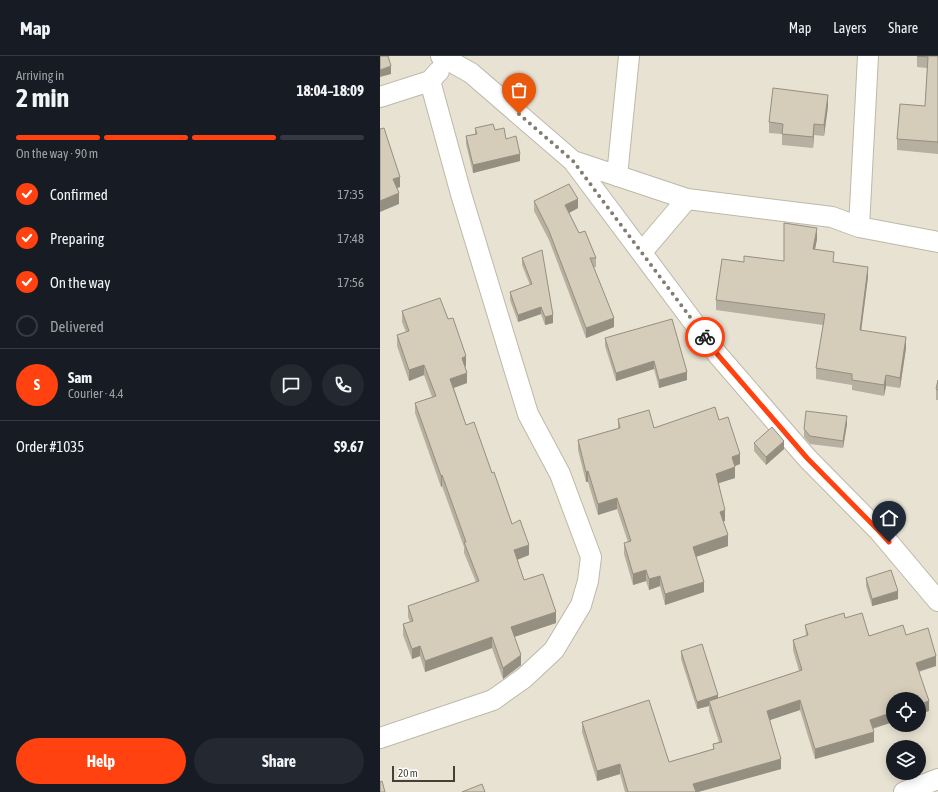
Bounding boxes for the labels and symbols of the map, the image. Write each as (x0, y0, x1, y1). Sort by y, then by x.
pin (502, 73, 536, 114)
courier (685, 317, 725, 357)
pin (872, 501, 906, 542)
scale bar (392, 764, 455, 783)

